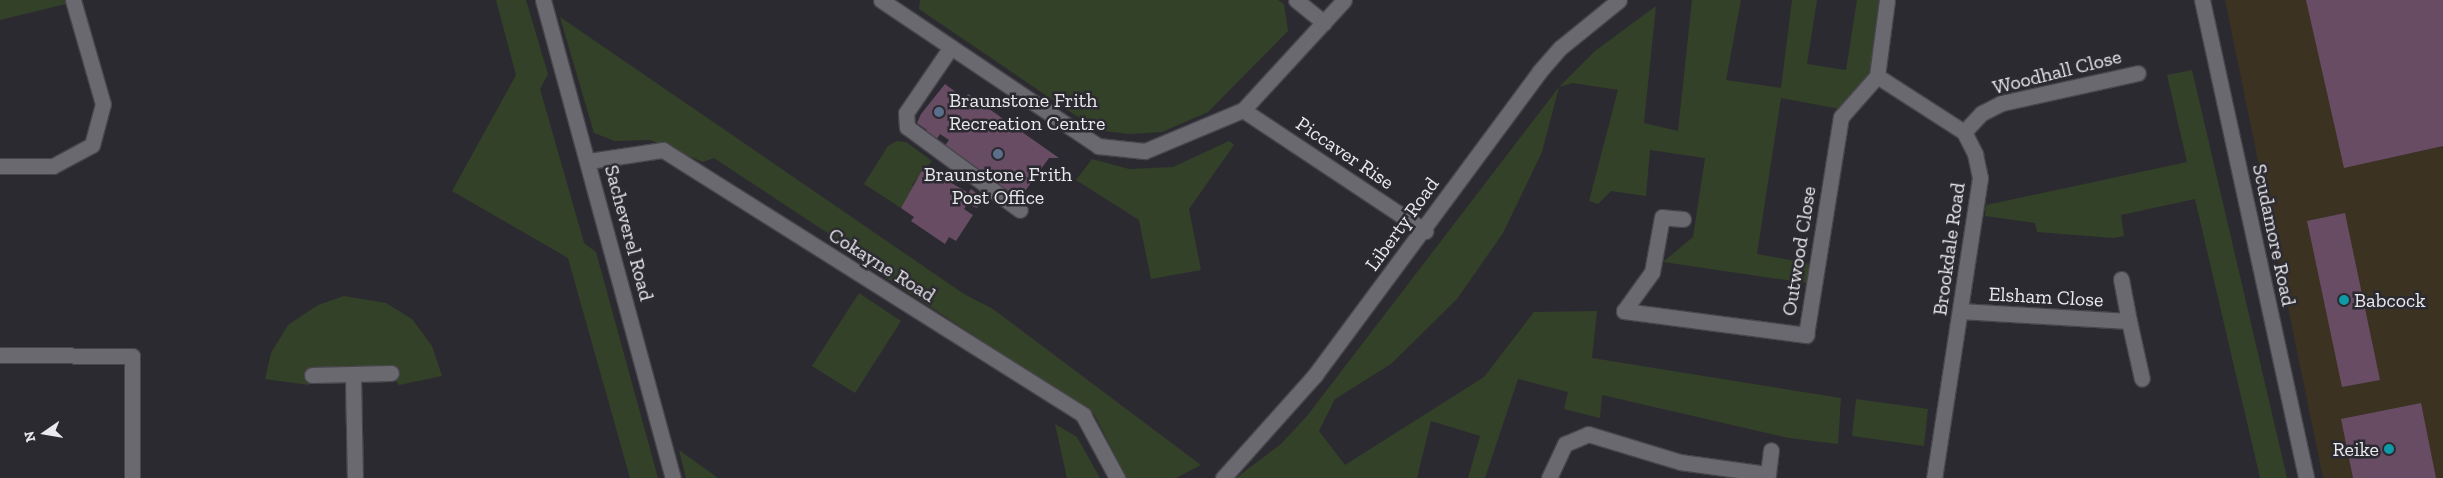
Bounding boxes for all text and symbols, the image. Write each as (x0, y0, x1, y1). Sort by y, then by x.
street label: Woodhall Close (1990, 44, 2124, 100)
place label: Braunstone Frith Recreation Centre (949, 88, 1105, 135)
marker: Braunstone Frith Recreation Centre (933, 106, 945, 118)
street label: Piccaver Rise (1291, 111, 1399, 195)
marker: Braunstone Frith Post Office (992, 148, 1004, 160)
street label: Sacheverel Road (599, 162, 659, 304)
place label: Braunstone Frith Post Office (924, 162, 1072, 209)
street label: Scudamore Road (2247, 162, 2301, 308)
street label: Liberty Road (1360, 172, 1444, 276)
street label: Brookdale Road (1928, 181, 1970, 317)
street label: Outwood Close (1777, 184, 1821, 318)
street label: Cokayne Road (824, 223, 940, 307)
street label: Elsham Close (1988, 282, 2104, 312)
place label: Babcock (2354, 288, 2426, 312)
marker: Babcock (2338, 294, 2350, 306)
north arrow (20, 408, 70, 458)
text: N (20, 429, 39, 444)
place label: Reike (2332, 437, 2379, 461)
marker: Reike (2383, 443, 2395, 455)

